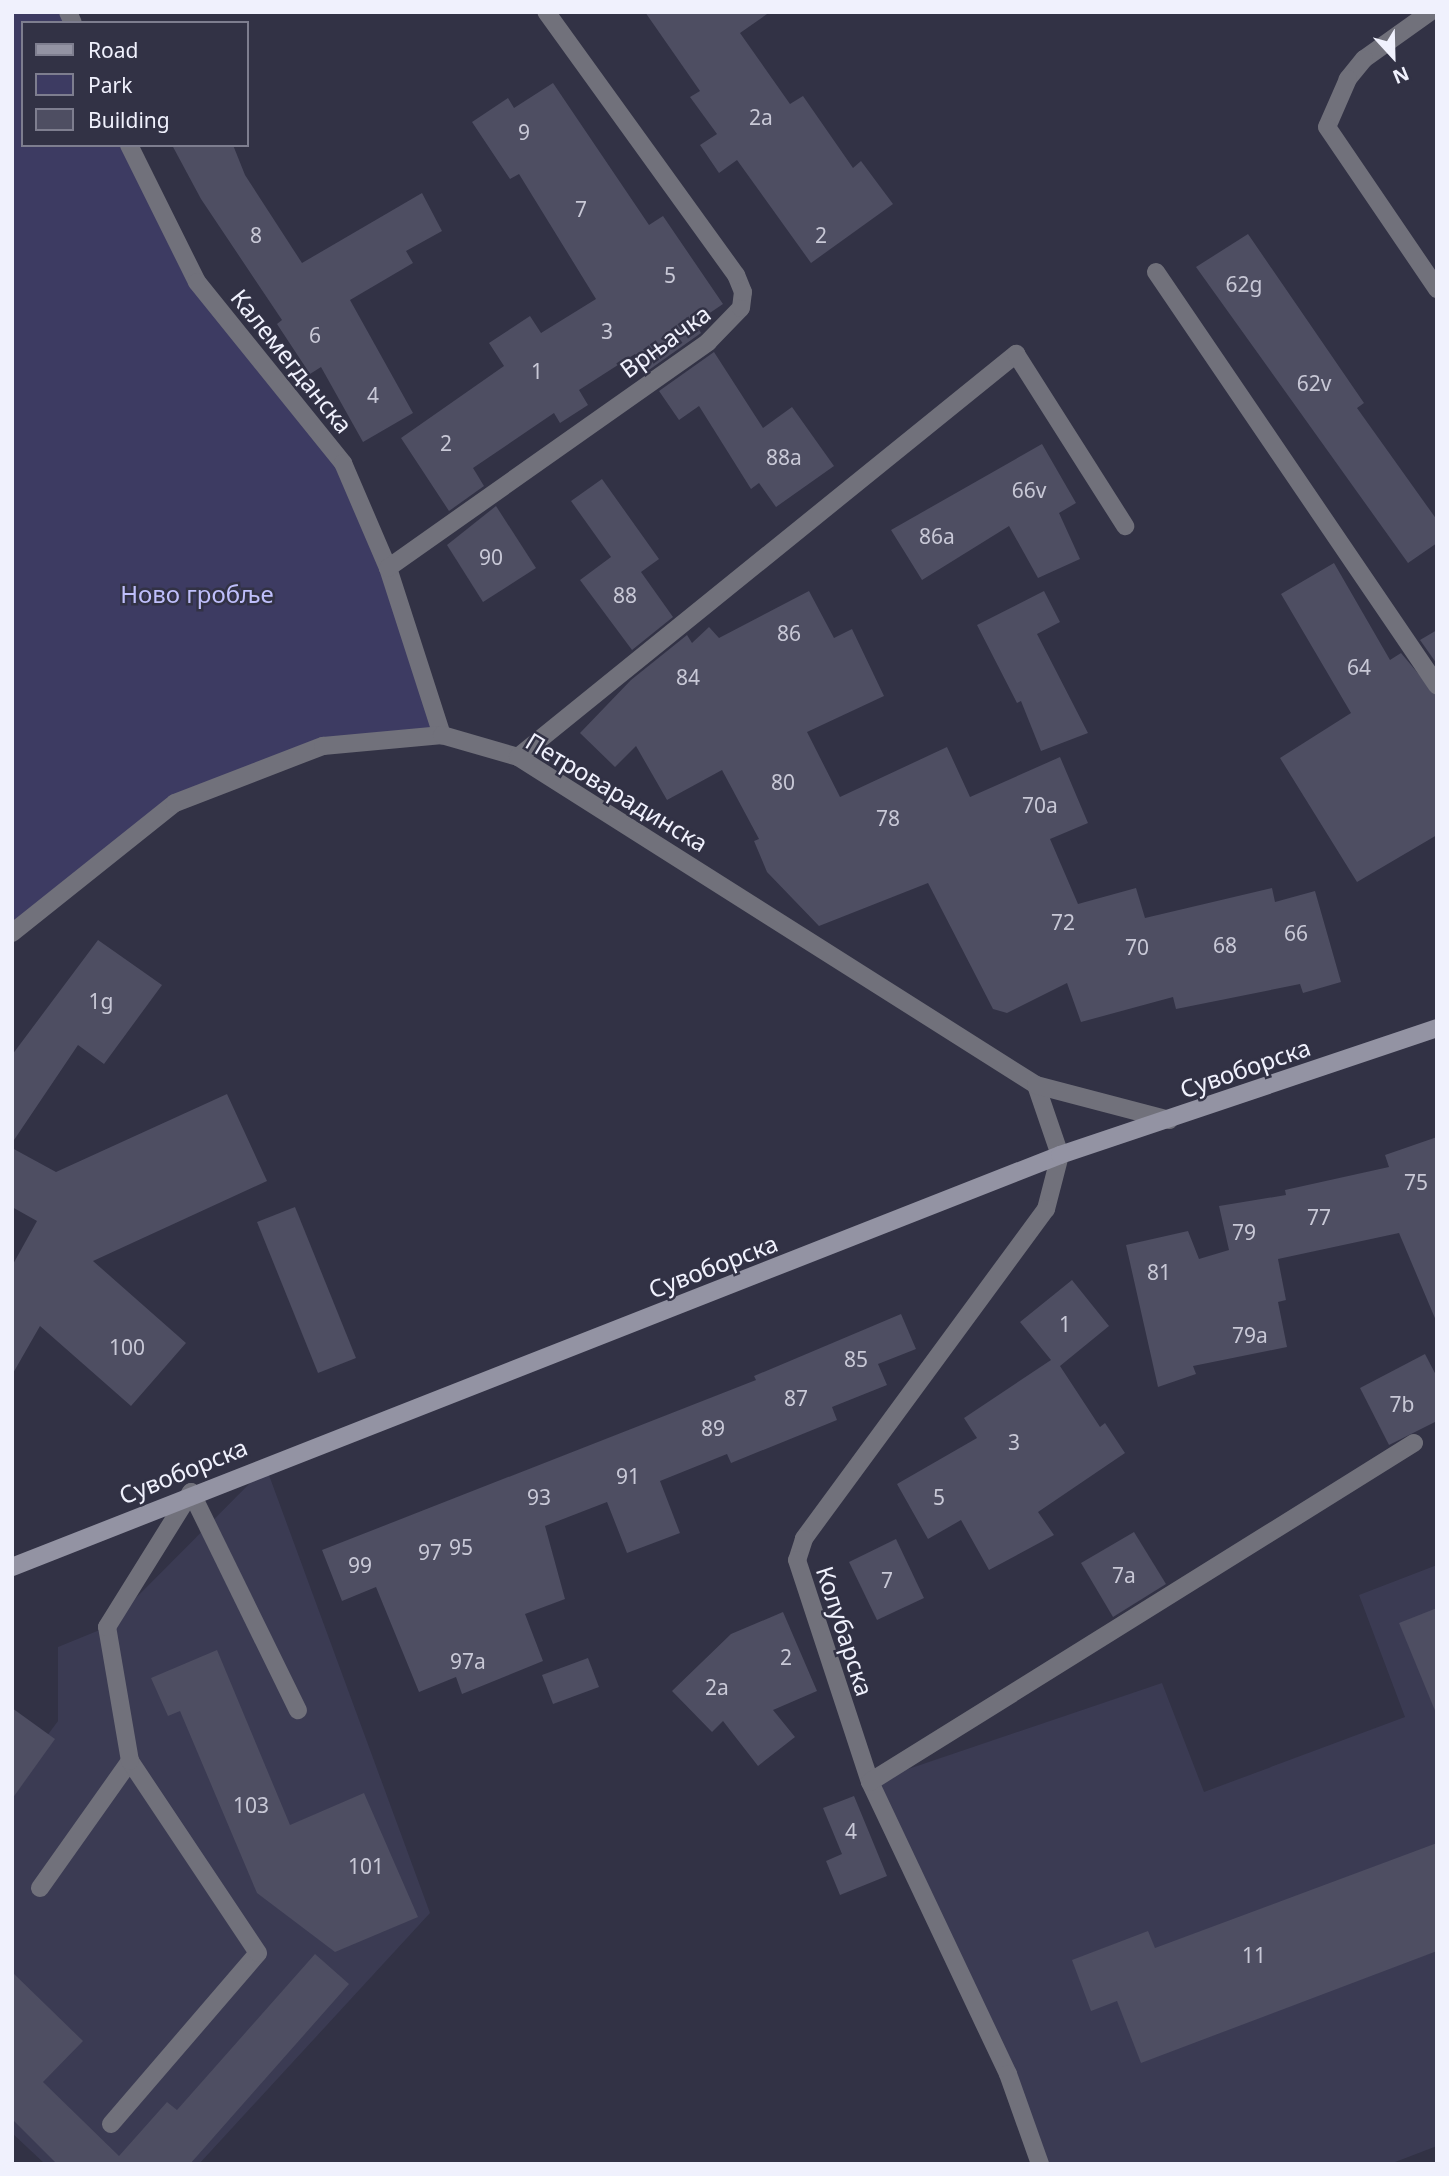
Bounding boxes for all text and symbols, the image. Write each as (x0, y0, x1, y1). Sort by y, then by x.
legend (21, 21, 248, 147)
north arrow (1358, 21, 1428, 91)
text: Road (88, 36, 138, 64)
text: N (1389, 61, 1413, 90)
text: Park (88, 71, 132, 99)
house number: 2a (749, 104, 773, 130)
text: Building (88, 106, 170, 134)
house number: 9 (518, 119, 530, 145)
house number: 7 (575, 196, 587, 222)
house number: 8 (250, 222, 262, 248)
house number: 2 (815, 222, 827, 248)
house number: 5 (664, 262, 676, 288)
house number: 62g (1226, 271, 1262, 297)
street label: Калемегданска (225, 283, 359, 439)
street label: Врњачка (614, 299, 716, 383)
house number: 3 (601, 318, 613, 344)
house number: 6 (309, 322, 321, 348)
house number: 1 (531, 358, 543, 384)
house number: 62v (1297, 370, 1331, 396)
house number: 4 (367, 382, 379, 408)
house number: 2 (440, 430, 452, 456)
house number: 88a (766, 444, 802, 470)
house number: 66v (1012, 477, 1046, 503)
house number: 86a (919, 523, 955, 549)
house number: 90 (479, 544, 503, 570)
park label: Ново гробље (120, 580, 274, 608)
house number: 88 (613, 582, 637, 608)
house number: 86 (777, 620, 801, 646)
house number: 64 (1347, 654, 1371, 680)
house number: 84 (676, 664, 700, 690)
street label: Петроварадинска (521, 726, 713, 858)
house number: 80 (771, 769, 795, 795)
house number: 70a (1022, 792, 1058, 818)
house number: 78 (876, 805, 900, 831)
house number: 72 (1051, 909, 1075, 935)
house number: 66 (1284, 920, 1308, 946)
house number: 68 (1213, 932, 1237, 958)
house number: 70 (1125, 934, 1149, 960)
house number: 1g (89, 988, 113, 1014)
street label: Сувоборска (1176, 1032, 1314, 1104)
house number: 75 (1404, 1169, 1428, 1195)
house number: 77 (1307, 1204, 1331, 1230)
house number: 79 (1232, 1219, 1256, 1245)
street label: Сувоборска (644, 1228, 782, 1304)
house number: 81 (1147, 1259, 1171, 1285)
house number: 1 (1059, 1311, 1071, 1337)
house number: 79a (1232, 1322, 1268, 1348)
house number: 100 (109, 1334, 145, 1360)
house number: 85 (844, 1346, 868, 1372)
house number: 87 (784, 1385, 808, 1411)
house number: 7b (1390, 1391, 1414, 1417)
house number: 89 (701, 1415, 725, 1441)
house number: 3 (1008, 1429, 1020, 1455)
street label: Сувоборска (115, 1432, 251, 1510)
house number: 91 (616, 1463, 640, 1489)
house number: 93 (527, 1484, 551, 1510)
house number: 5 (933, 1484, 945, 1510)
house number: 95 (449, 1534, 473, 1560)
house number: 97 (418, 1539, 442, 1565)
house number: 99 (348, 1552, 372, 1578)
street label: Колубарска (810, 1562, 880, 1700)
house number: 7a (1112, 1562, 1136, 1588)
house number: 7 (881, 1567, 893, 1593)
house number: 2 (780, 1644, 792, 1670)
house number: 97a (450, 1648, 486, 1674)
house number: 2a (705, 1674, 729, 1700)
house number: 103 (233, 1792, 269, 1818)
house number: 4 (845, 1818, 857, 1844)
house number: 101 (348, 1853, 384, 1879)
house number: 11 (1242, 1942, 1266, 1968)

